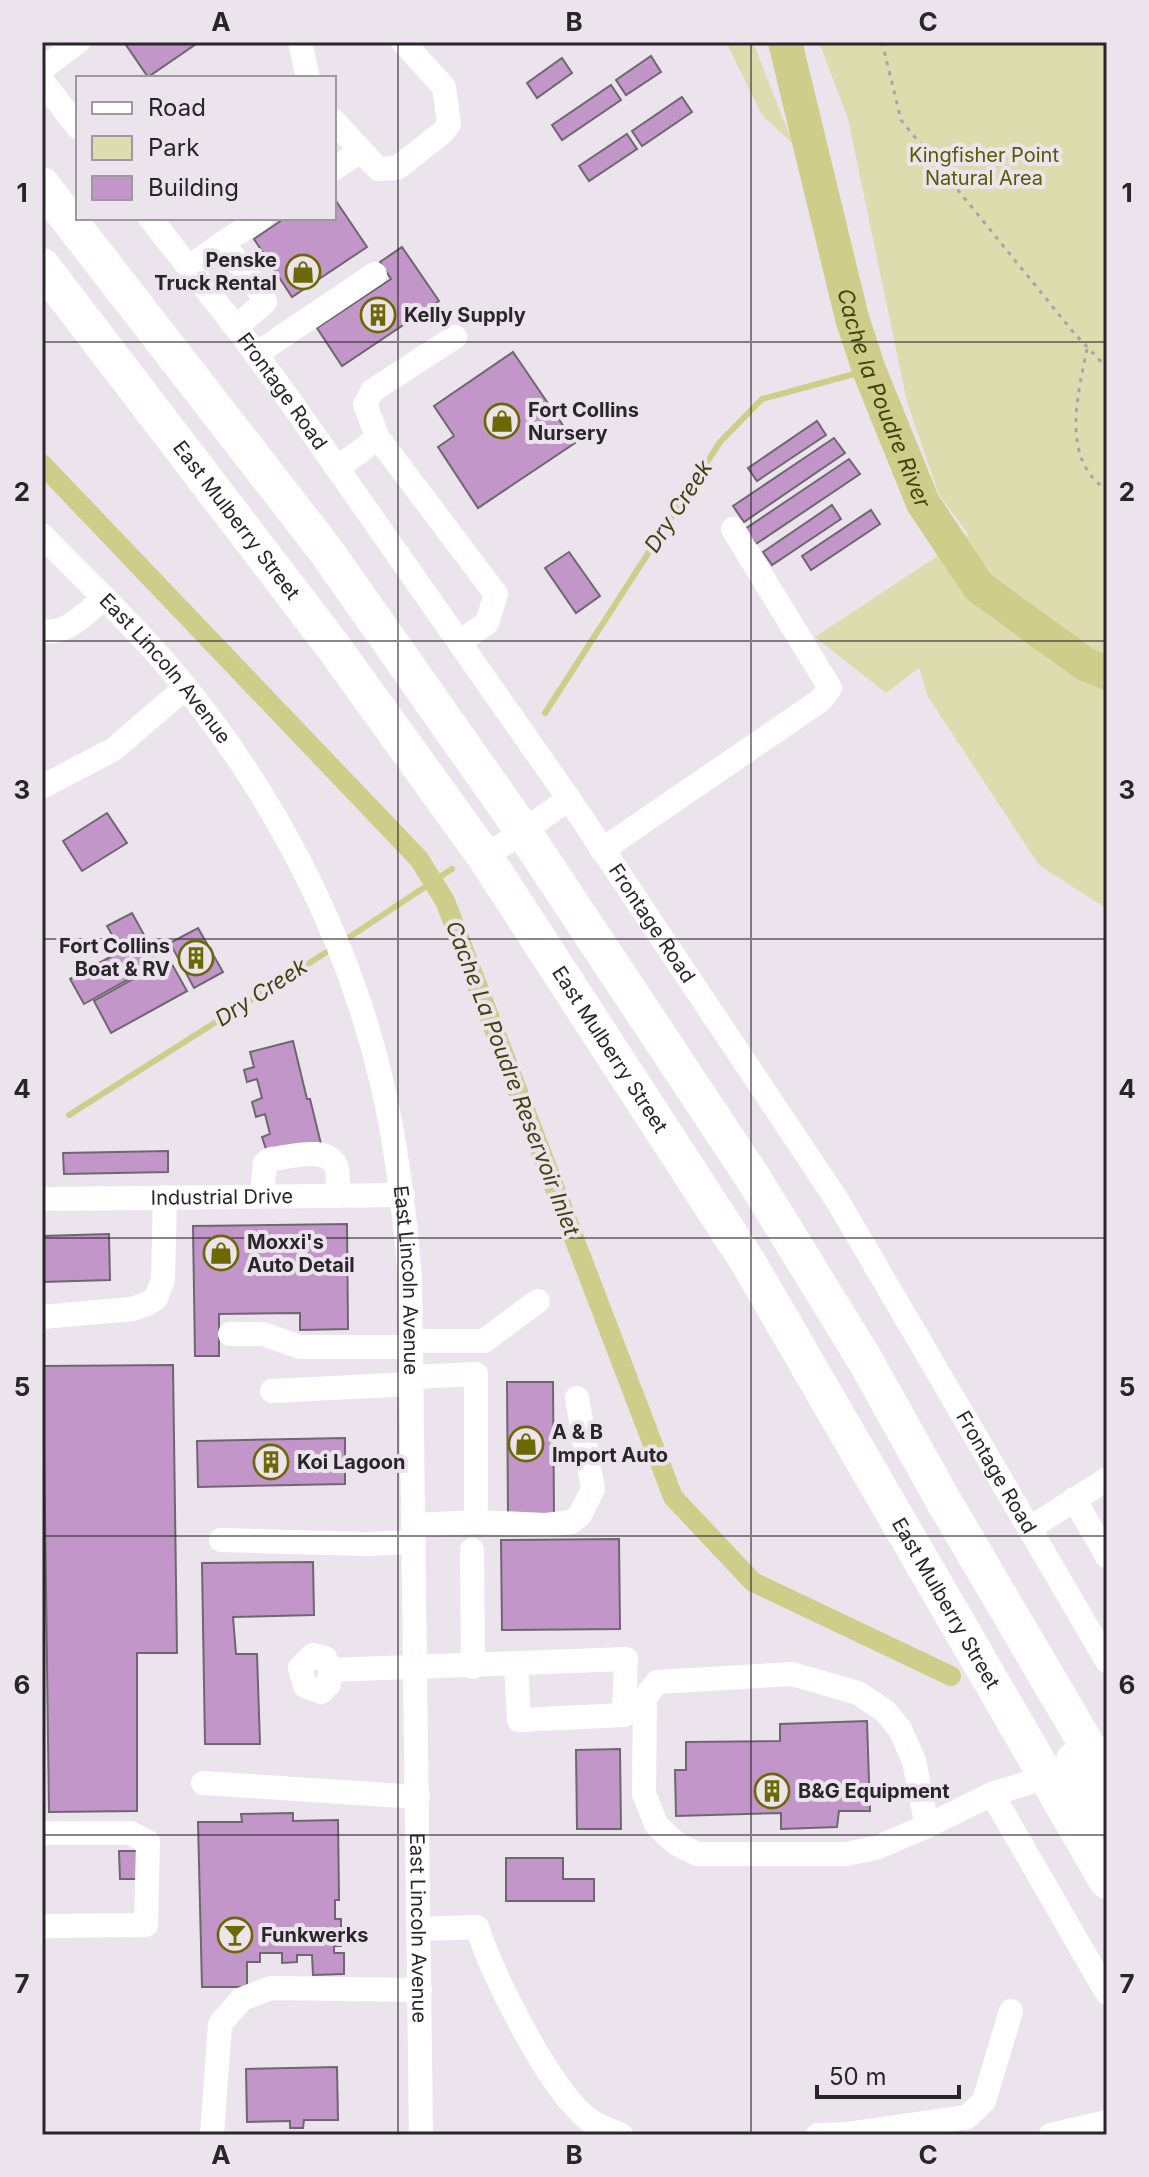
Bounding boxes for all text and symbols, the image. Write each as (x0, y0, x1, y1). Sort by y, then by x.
text: A (211, 6, 231, 37)
text: B (565, 6, 583, 37)
text: C (918, 6, 938, 37)
legend (76, 76, 336, 220)
text: Road (148, 93, 206, 122)
text: Park (148, 133, 199, 162)
park label: Kingfisher Point Natural Area (909, 143, 1059, 190)
text: Building (148, 173, 239, 202)
text: 1 (16, 177, 28, 208)
text: 1 (1121, 177, 1133, 208)
place label: Penske Truck Rental (154, 248, 277, 295)
shop icon: Penske Truck Rental (284, 253, 322, 291)
water label: Cache la Poudre River (832, 286, 937, 512)
building icon: Kelly Supply (359, 296, 397, 334)
place label: Kelly Supply (404, 303, 526, 327)
street label: Frontage Road (232, 328, 332, 454)
place label: Fort Collins Nursery (528, 398, 639, 445)
shop icon: Fort Collins Nursery (483, 402, 521, 440)
street label: East Mulberry Street (168, 436, 305, 605)
water label: Dry Creek (639, 454, 718, 557)
text: 2 (14, 476, 30, 507)
text: 2 (1119, 476, 1135, 507)
street label: East Lincoln Avenue (95, 588, 236, 748)
text: 3 (14, 774, 30, 805)
text: 3 (1119, 774, 1135, 805)
street label: Frontage Road (604, 859, 700, 987)
water label: Cache La Poudre Reservoir Inlet (441, 917, 585, 1240)
place label: Fort Collins Boat & RV (59, 934, 170, 981)
building icon: Fort Collins Boat & RV (177, 939, 215, 977)
water label: Dry Creek (210, 952, 313, 1031)
street label: East Mulberry Street (547, 962, 673, 1137)
text: 4 (13, 1073, 31, 1104)
text: 4 (1118, 1073, 1136, 1104)
street label: Industrial Drive (151, 1184, 293, 1210)
street label: East Lincoln Avenue (388, 1184, 423, 1375)
place label: Moxxi's Auto Detail (247, 1230, 355, 1277)
shop icon: Moxxi's Auto Detail (202, 1234, 240, 1272)
text: 5 (14, 1371, 30, 1402)
text: 5 (1119, 1371, 1135, 1402)
street label: Frontage Road (951, 1406, 1042, 1538)
place label: A & B Import Auto (552, 1420, 668, 1467)
shop icon: A & B Import Auto (507, 1425, 545, 1463)
building icon: Koi Lagoon (252, 1443, 290, 1481)
place label: Koi Lagoon (297, 1450, 406, 1474)
street label: East Mulberry Street (887, 1513, 1005, 1693)
text: 6 (14, 1669, 30, 1700)
text: 6 (1119, 1669, 1135, 1700)
building icon: B&G Equipment (753, 1772, 791, 1810)
place label: B&G Equipment (798, 1779, 950, 1803)
street label: East Lincoln Avenue (405, 1833, 432, 2023)
bar icon: Funkwerks (216, 1916, 254, 1954)
place label: Funkwerks (261, 1923, 368, 1947)
text: 7 (14, 1968, 30, 1999)
text: 7 (1119, 1968, 1135, 1999)
scale bar (817, 2049, 959, 2099)
text: 50 m (829, 2062, 887, 2091)
text: A (211, 2139, 231, 2170)
text: B (565, 2139, 583, 2170)
text: C (918, 2139, 938, 2170)

